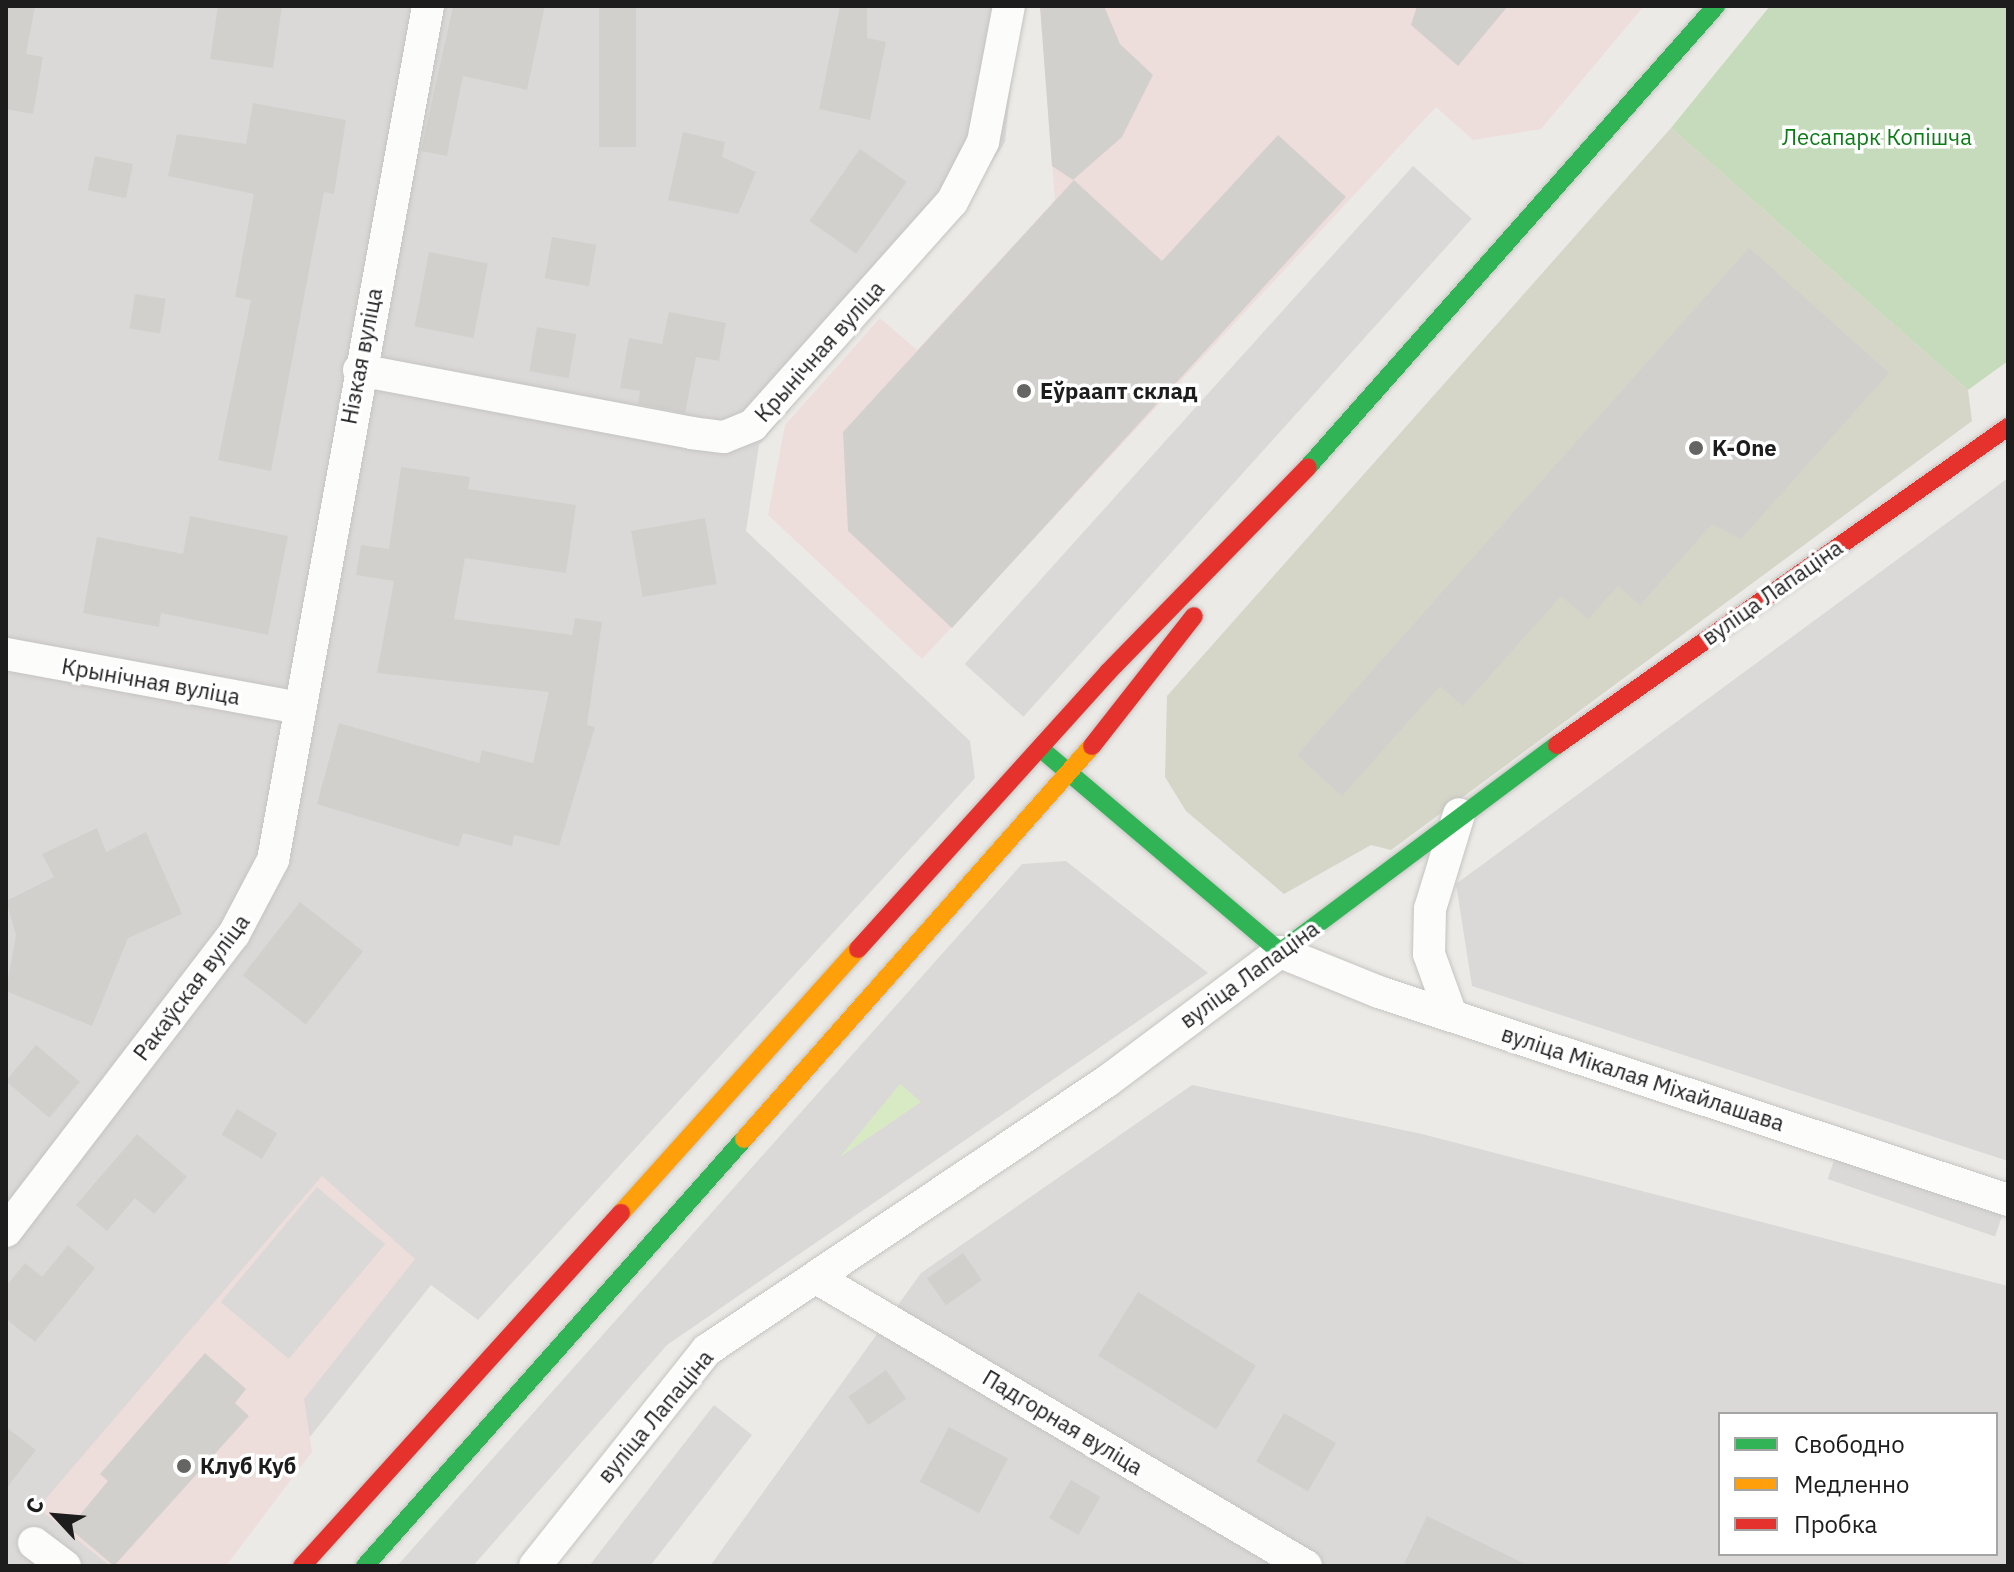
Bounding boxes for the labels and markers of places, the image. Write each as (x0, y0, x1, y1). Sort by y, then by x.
place label: Еўраапт склад (1040, 378, 1198, 404)
marker: Еўраапт склад (1015, 382, 1033, 400)
place label: K-One (1712, 435, 1777, 461)
marker: K-One (1687, 439, 1705, 457)
place label: Клуб Куб (200, 1453, 296, 1479)
marker: Клуб Куб (175, 1457, 193, 1475)

